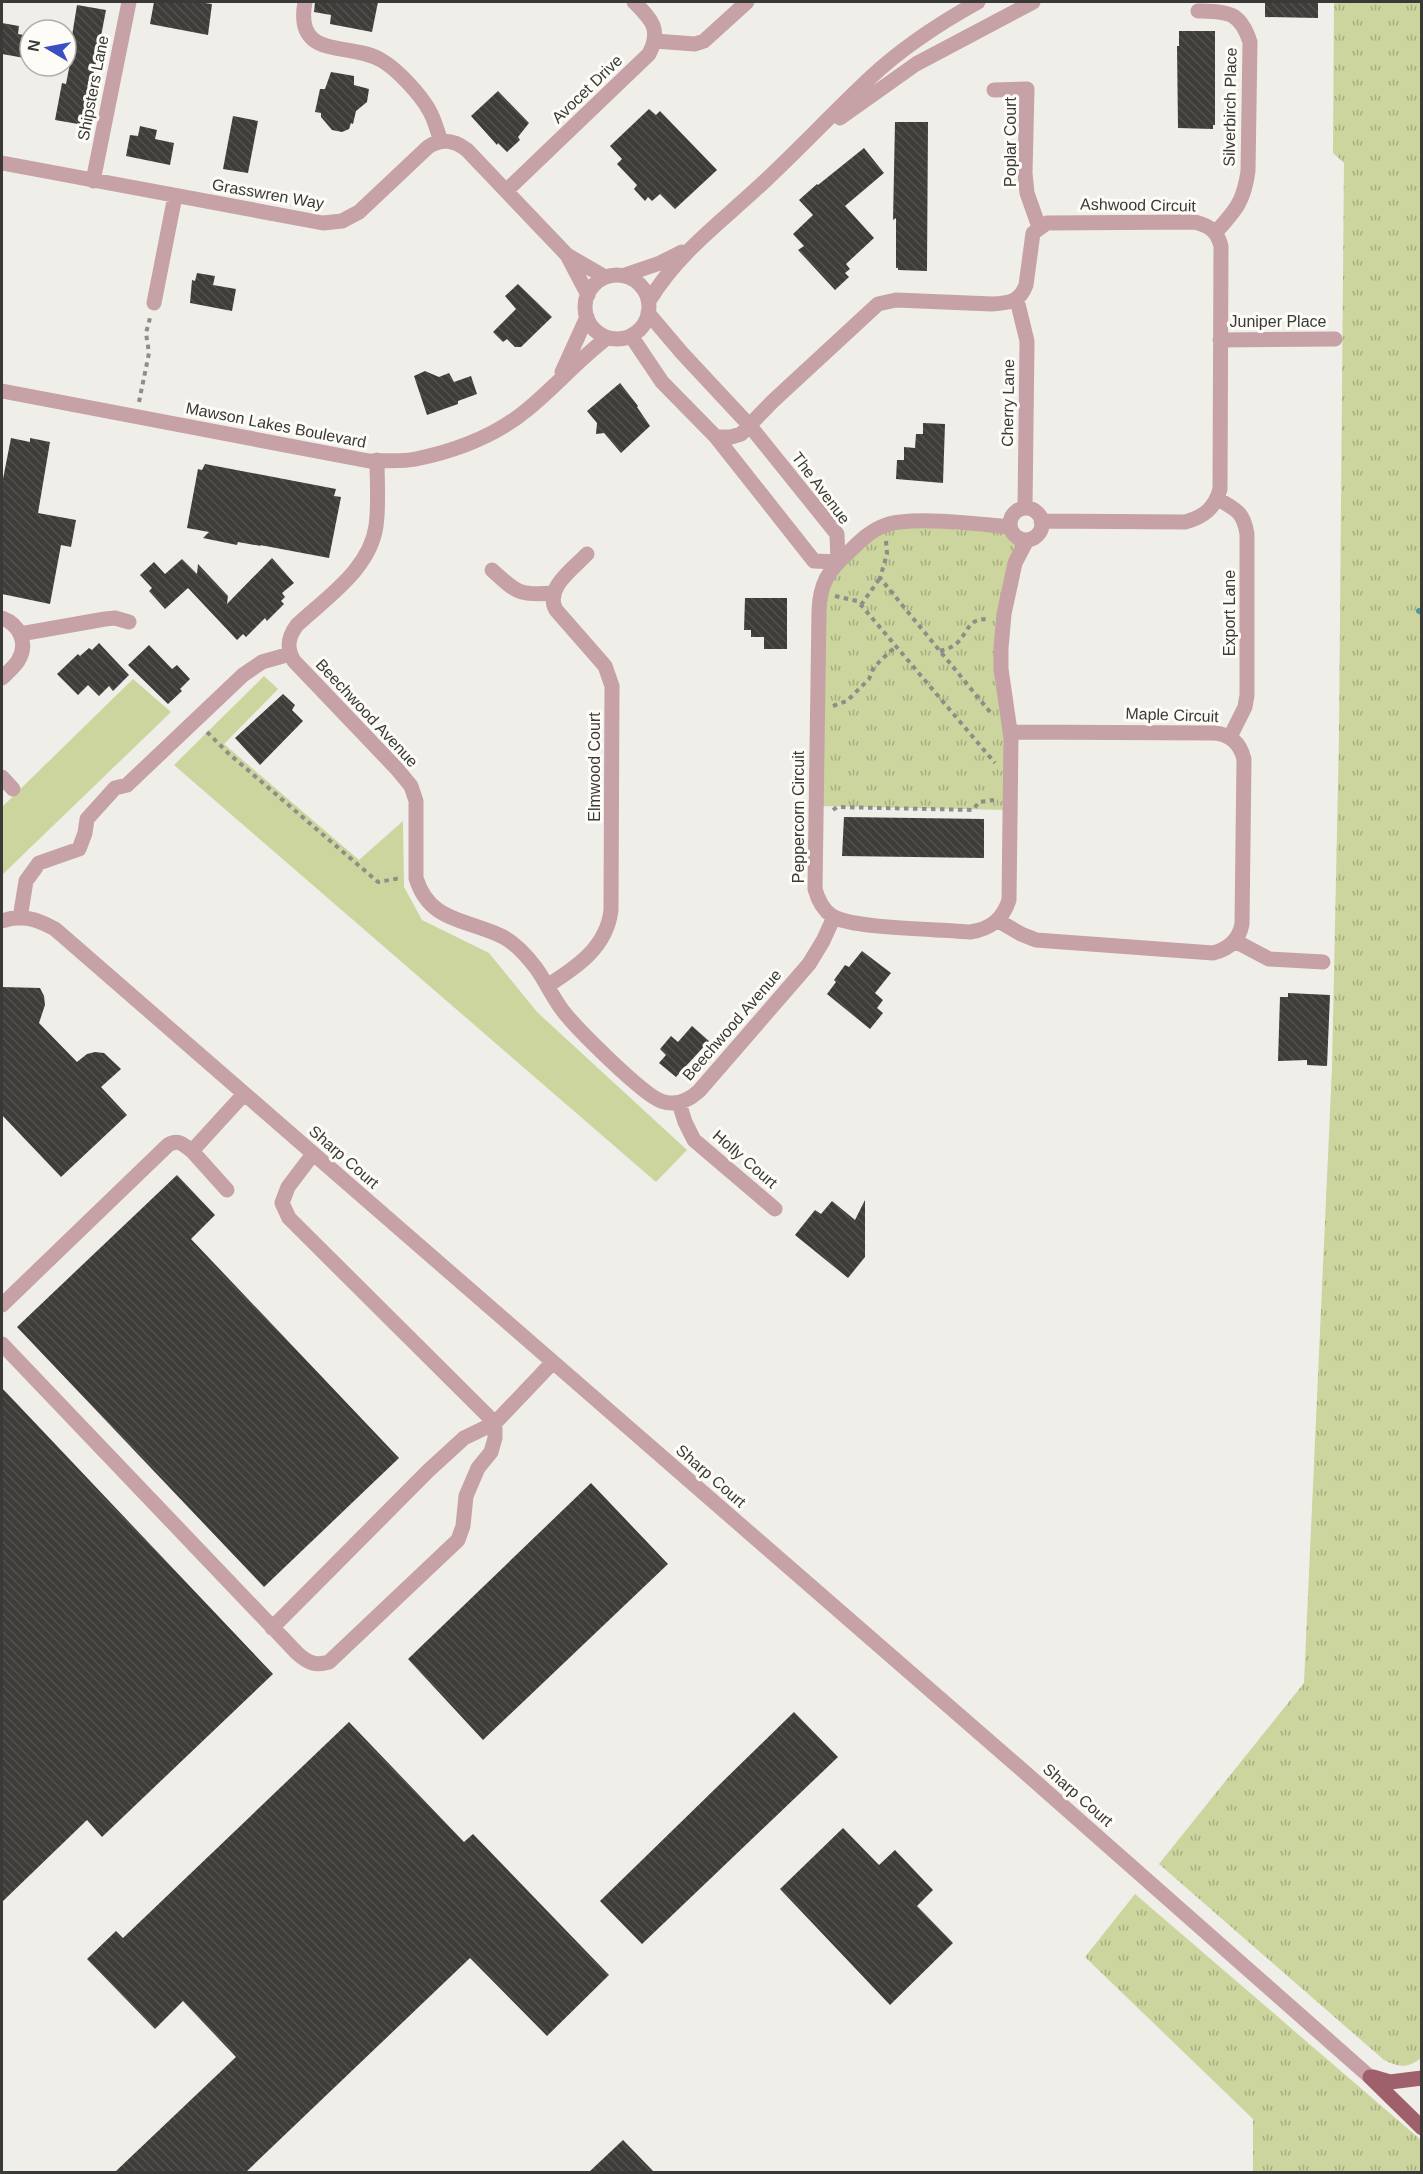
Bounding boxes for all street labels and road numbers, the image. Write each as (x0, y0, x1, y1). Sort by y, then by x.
street label: Shipsters Lane (74, 34, 112, 142)
street label: Silverbirch Place (1220, 47, 1240, 167)
street label: Avocet Drive (549, 51, 625, 127)
street label: Poplar Court (1002, 97, 1019, 187)
street label: Grasswren Way (211, 176, 325, 212)
street label: Ashwood Circuit (1080, 195, 1196, 215)
street label: Juniper Place (1230, 313, 1327, 330)
street label: Cherry Lane (999, 359, 1017, 447)
street label: Mawson Lakes Boulevard (184, 399, 368, 451)
street label: The Avenue (789, 449, 853, 527)
street label: Export Lane (1221, 570, 1238, 656)
street label: Beechwood Avenue (313, 656, 421, 770)
street label: Maple Circuit (1125, 705, 1220, 725)
street label: Elmwood Court (586, 712, 603, 822)
street label: Peppercorn Circuit (790, 750, 807, 883)
street label: Beechwood Avenue (679, 966, 785, 1084)
street label: Sharp Court (306, 1122, 383, 1192)
street label: Holly Court (710, 1127, 781, 1192)
street label: Sharp Court (673, 1441, 750, 1511)
street label: Sharp Court (1040, 1760, 1117, 1830)

